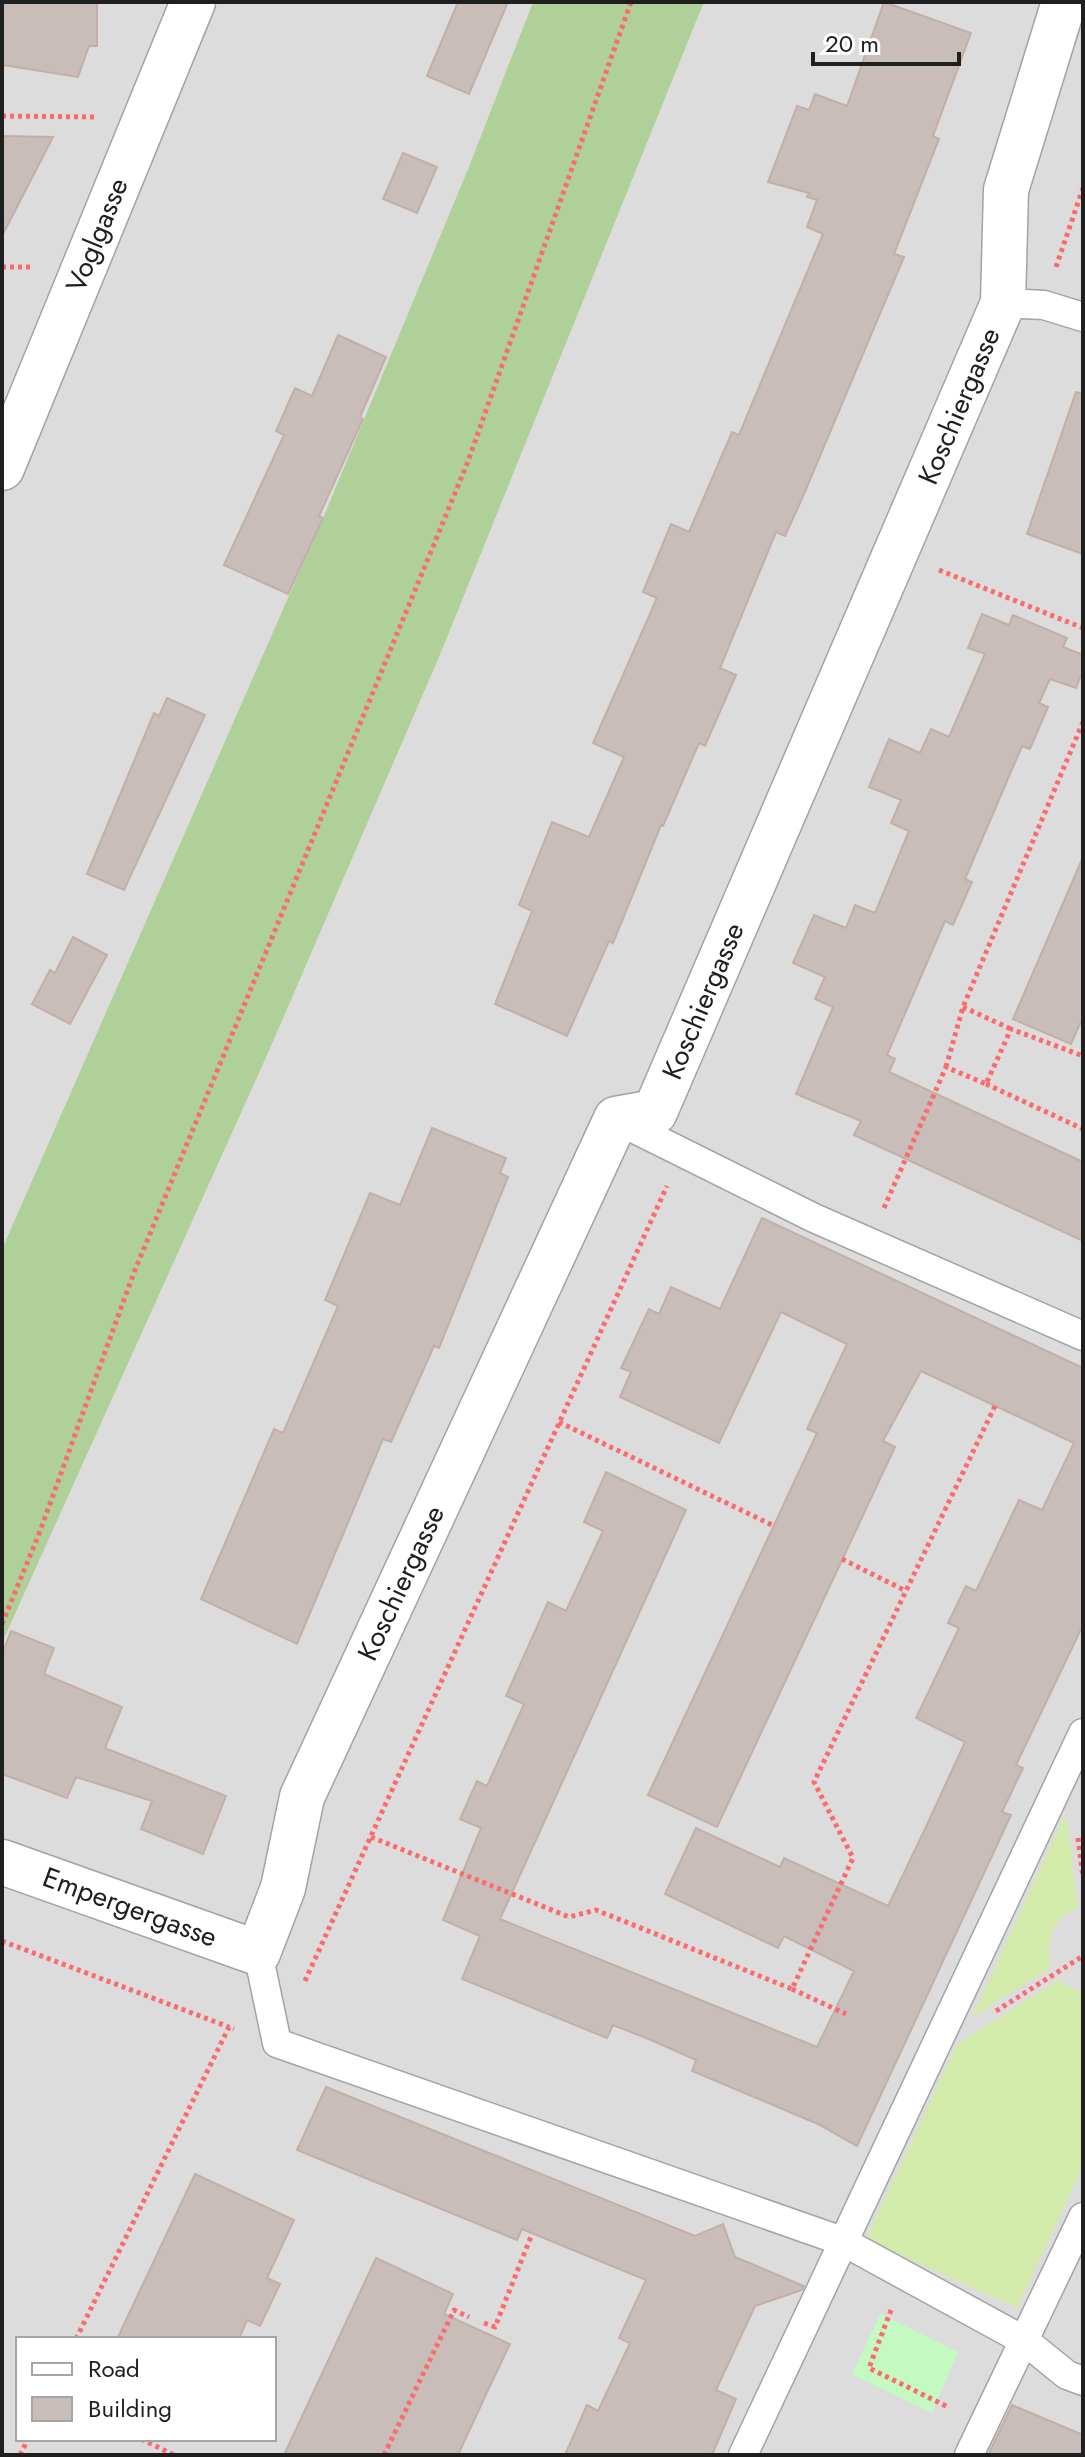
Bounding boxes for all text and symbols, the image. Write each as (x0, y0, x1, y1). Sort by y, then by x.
scale bar (813, 16, 959, 66)
text: 20 m (825, 26, 879, 61)
street label: Voglgasse (55, 172, 139, 298)
street label: Koschiergasse (908, 321, 1010, 491)
street label: Koschiergasse (652, 916, 754, 1086)
street label: Koschiergasse (347, 1499, 455, 1667)
street label: Empergergasse (37, 1856, 223, 1958)
legend (16, 2337, 276, 2441)
text: Road (88, 2351, 140, 2386)
text: Building (88, 2391, 172, 2426)

